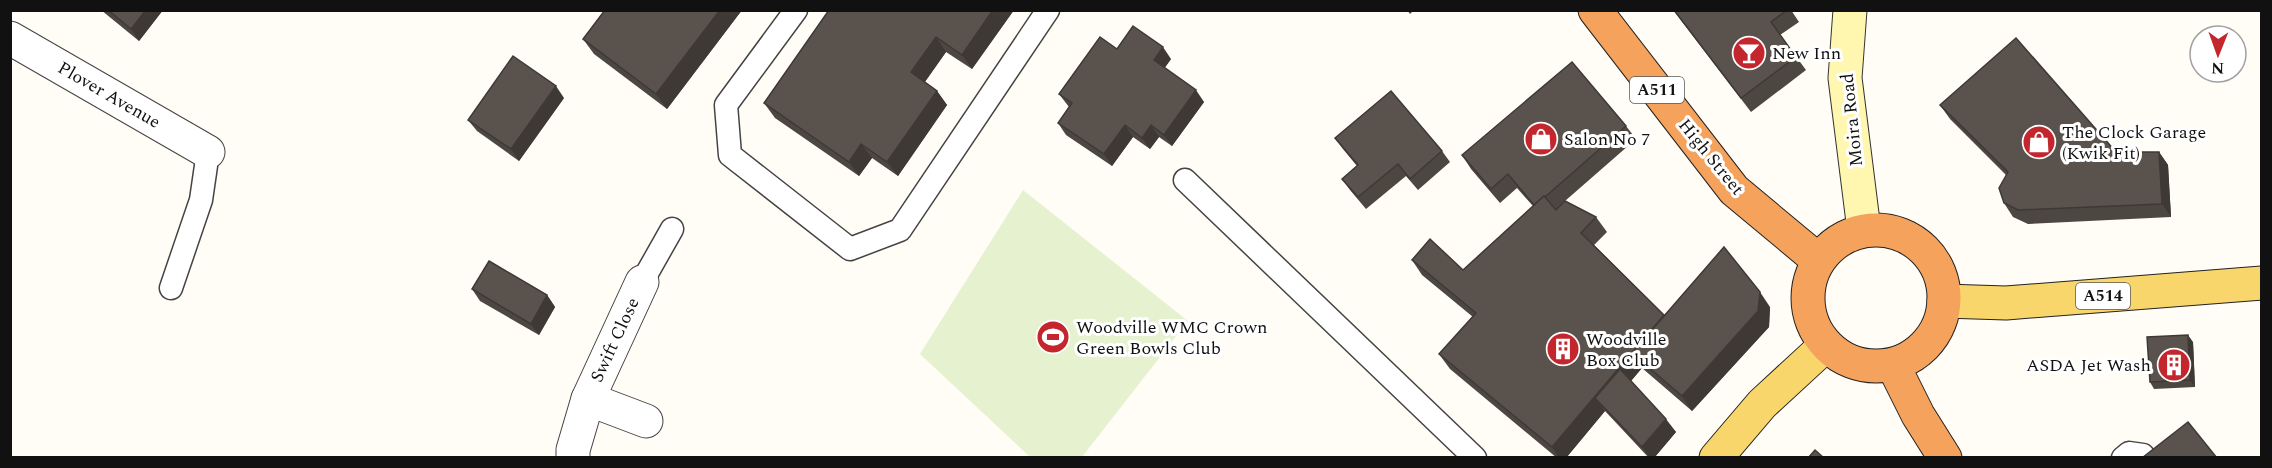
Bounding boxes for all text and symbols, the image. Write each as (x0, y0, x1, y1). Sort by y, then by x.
north arrow (2188, 24, 2248, 84)
bar icon: New Inn (1731, 35, 1767, 71)
place label: New Inn (1772, 40, 1841, 67)
street label: Plover Avenue (52, 55, 166, 135)
text: N (2211, 56, 2224, 80)
street label: Moira Road (1834, 72, 1870, 168)
road number: A511 (1630, 77, 1684, 103)
street label: High Street (1672, 113, 1750, 201)
place label: The Clock Garage (Kwik Fit) (2062, 119, 2206, 167)
shop icon: Salon No 7 (1523, 121, 1559, 157)
shop icon: The Clock Garage (Kwik Fit) (2021, 124, 2057, 160)
place label: Salon No 7 (1564, 126, 1650, 153)
road number: A514 (2076, 283, 2130, 309)
street label: Swift Close (584, 293, 646, 387)
place label: Woodville WMC Crown Green Bowls Club (1076, 314, 1267, 362)
sports icon: Woodville WMC Crown Green Bowls Club (1035, 319, 1071, 355)
place label: Woodville Box Club (1586, 326, 1667, 374)
building icon: Woodville Box Club (1545, 331, 1581, 367)
building icon: ASDA Jet Wash (2156, 347, 2192, 383)
place label: ASDA Jet Wash (2026, 352, 2151, 379)

